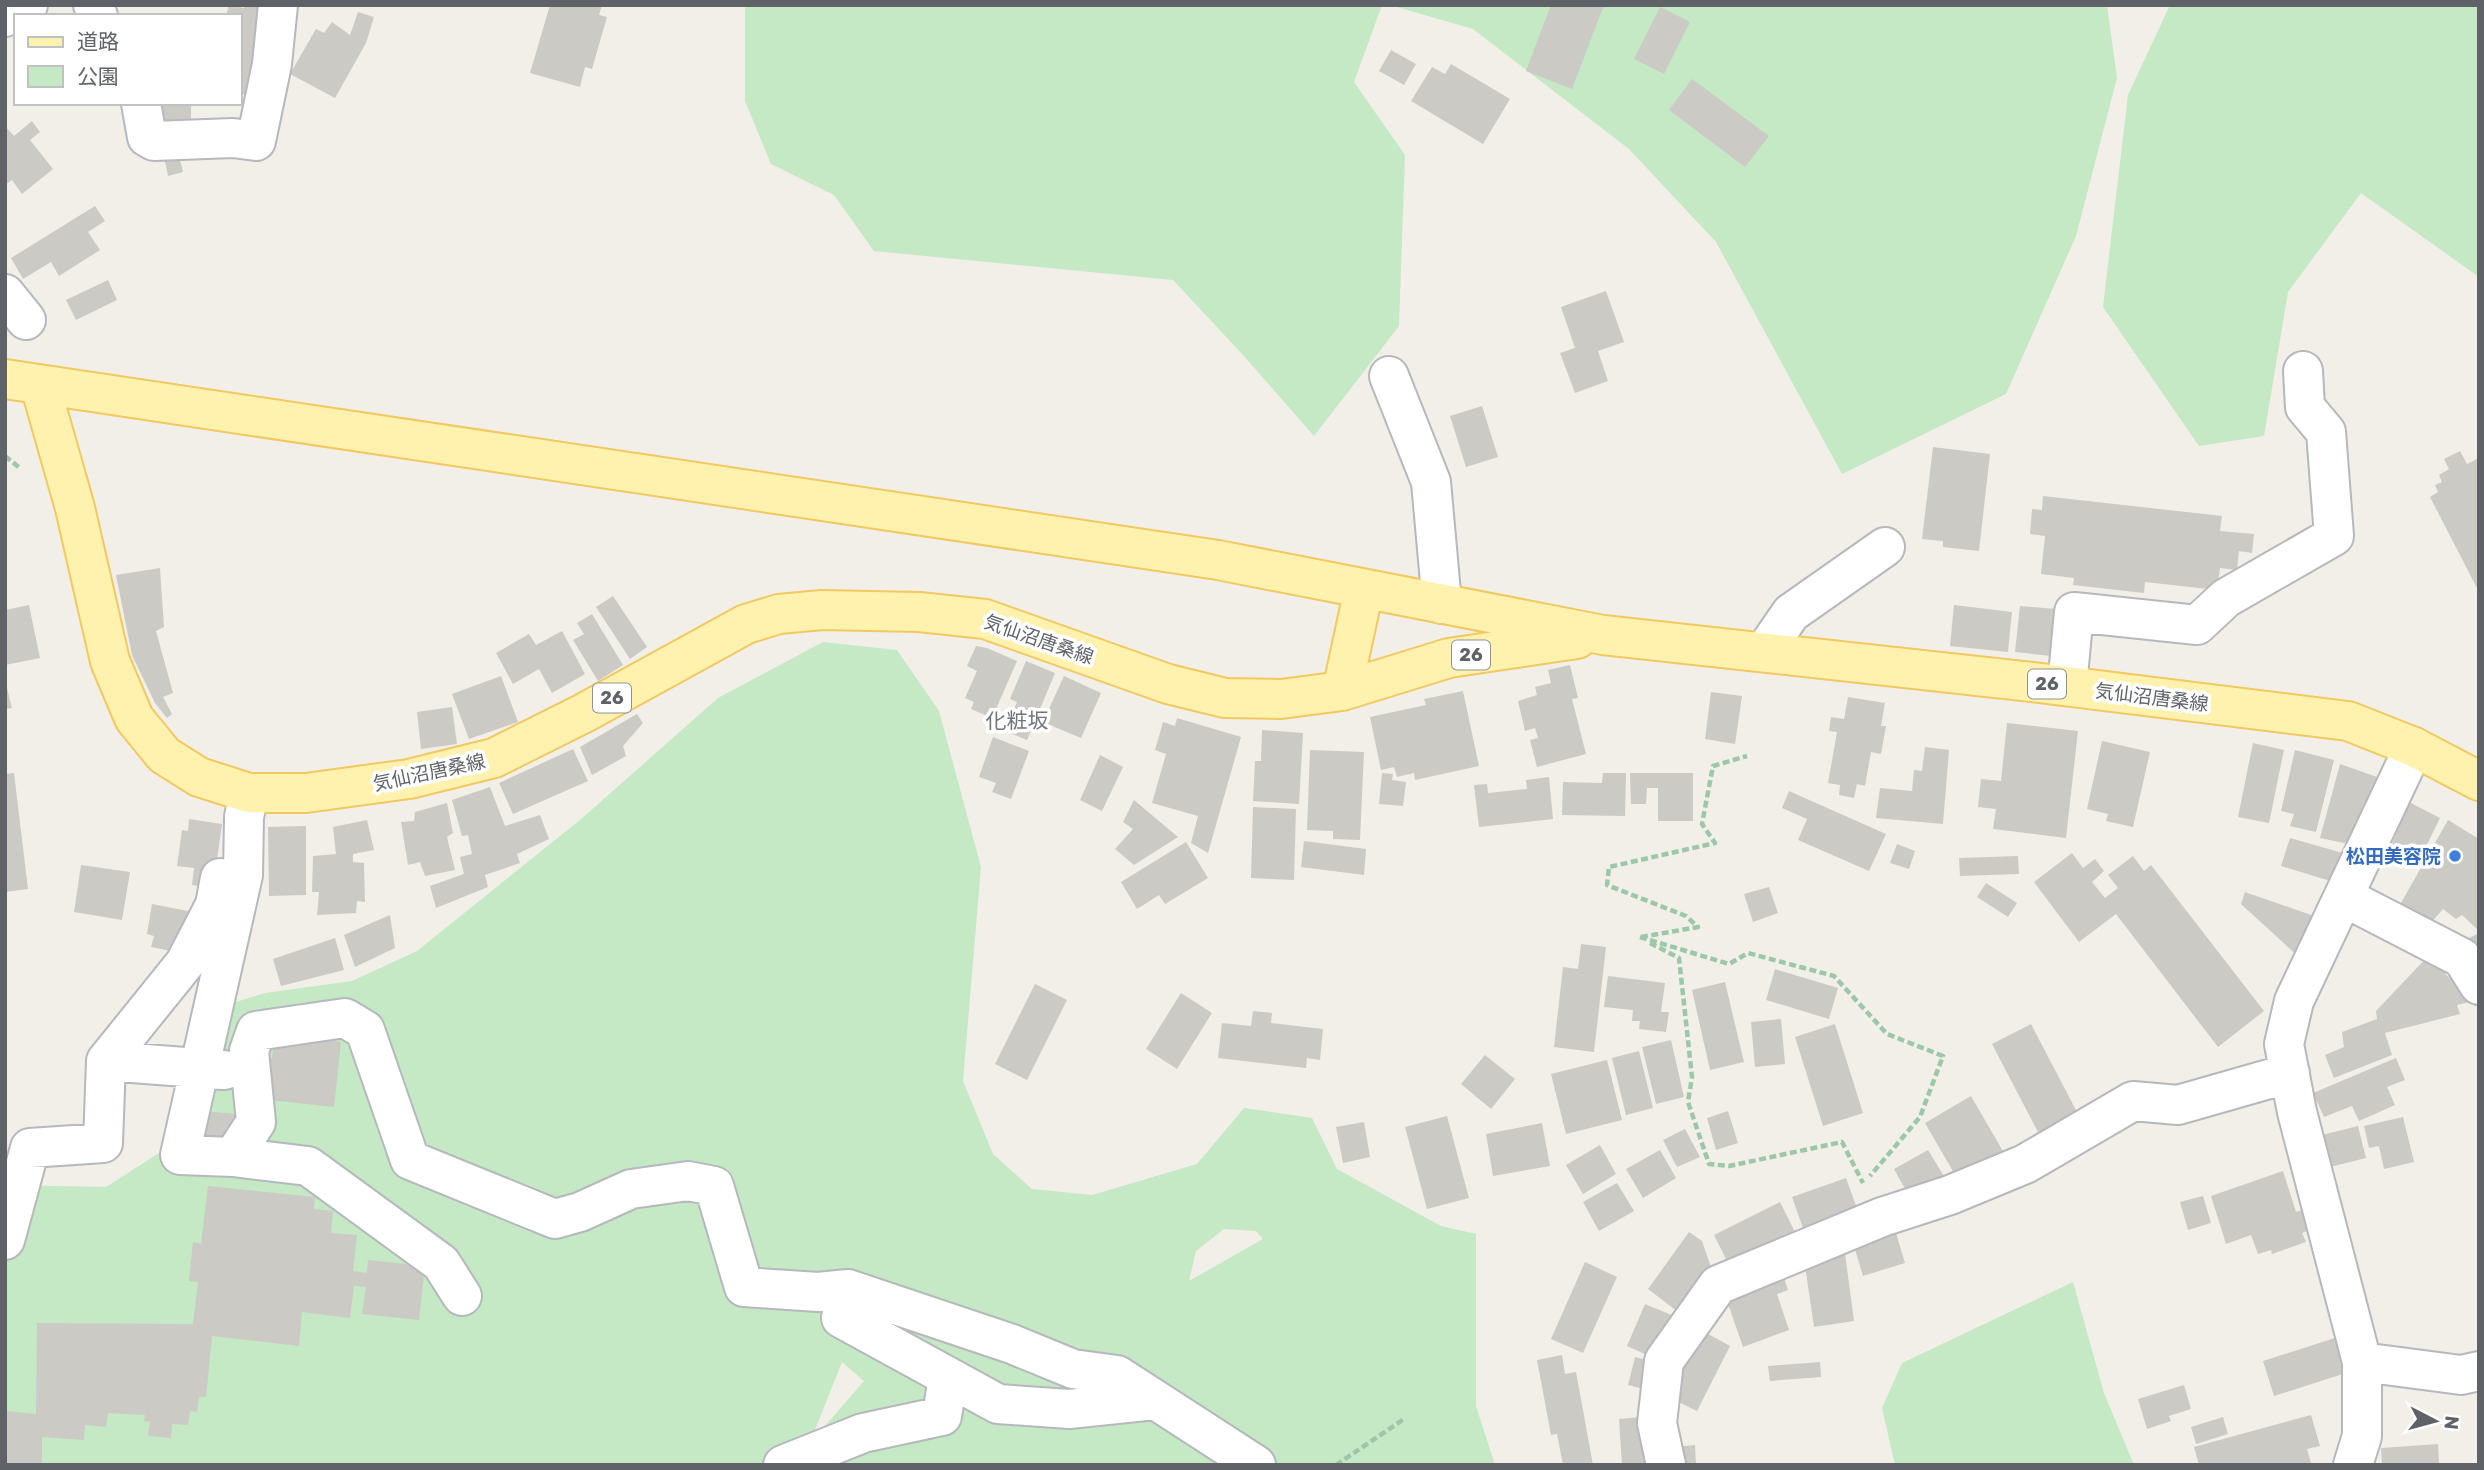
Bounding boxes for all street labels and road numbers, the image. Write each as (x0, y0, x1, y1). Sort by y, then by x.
street label: 気仙沼唐桑線 (981, 610, 1096, 669)
road number: 26 (1452, 640, 1490, 670)
road number: 26 (2028, 670, 2066, 698)
street label: 気仙沼唐桑線 (2094, 679, 2210, 716)
road number: 26 (593, 684, 631, 712)
street label: 気仙沼唐桑線 (371, 749, 487, 796)

